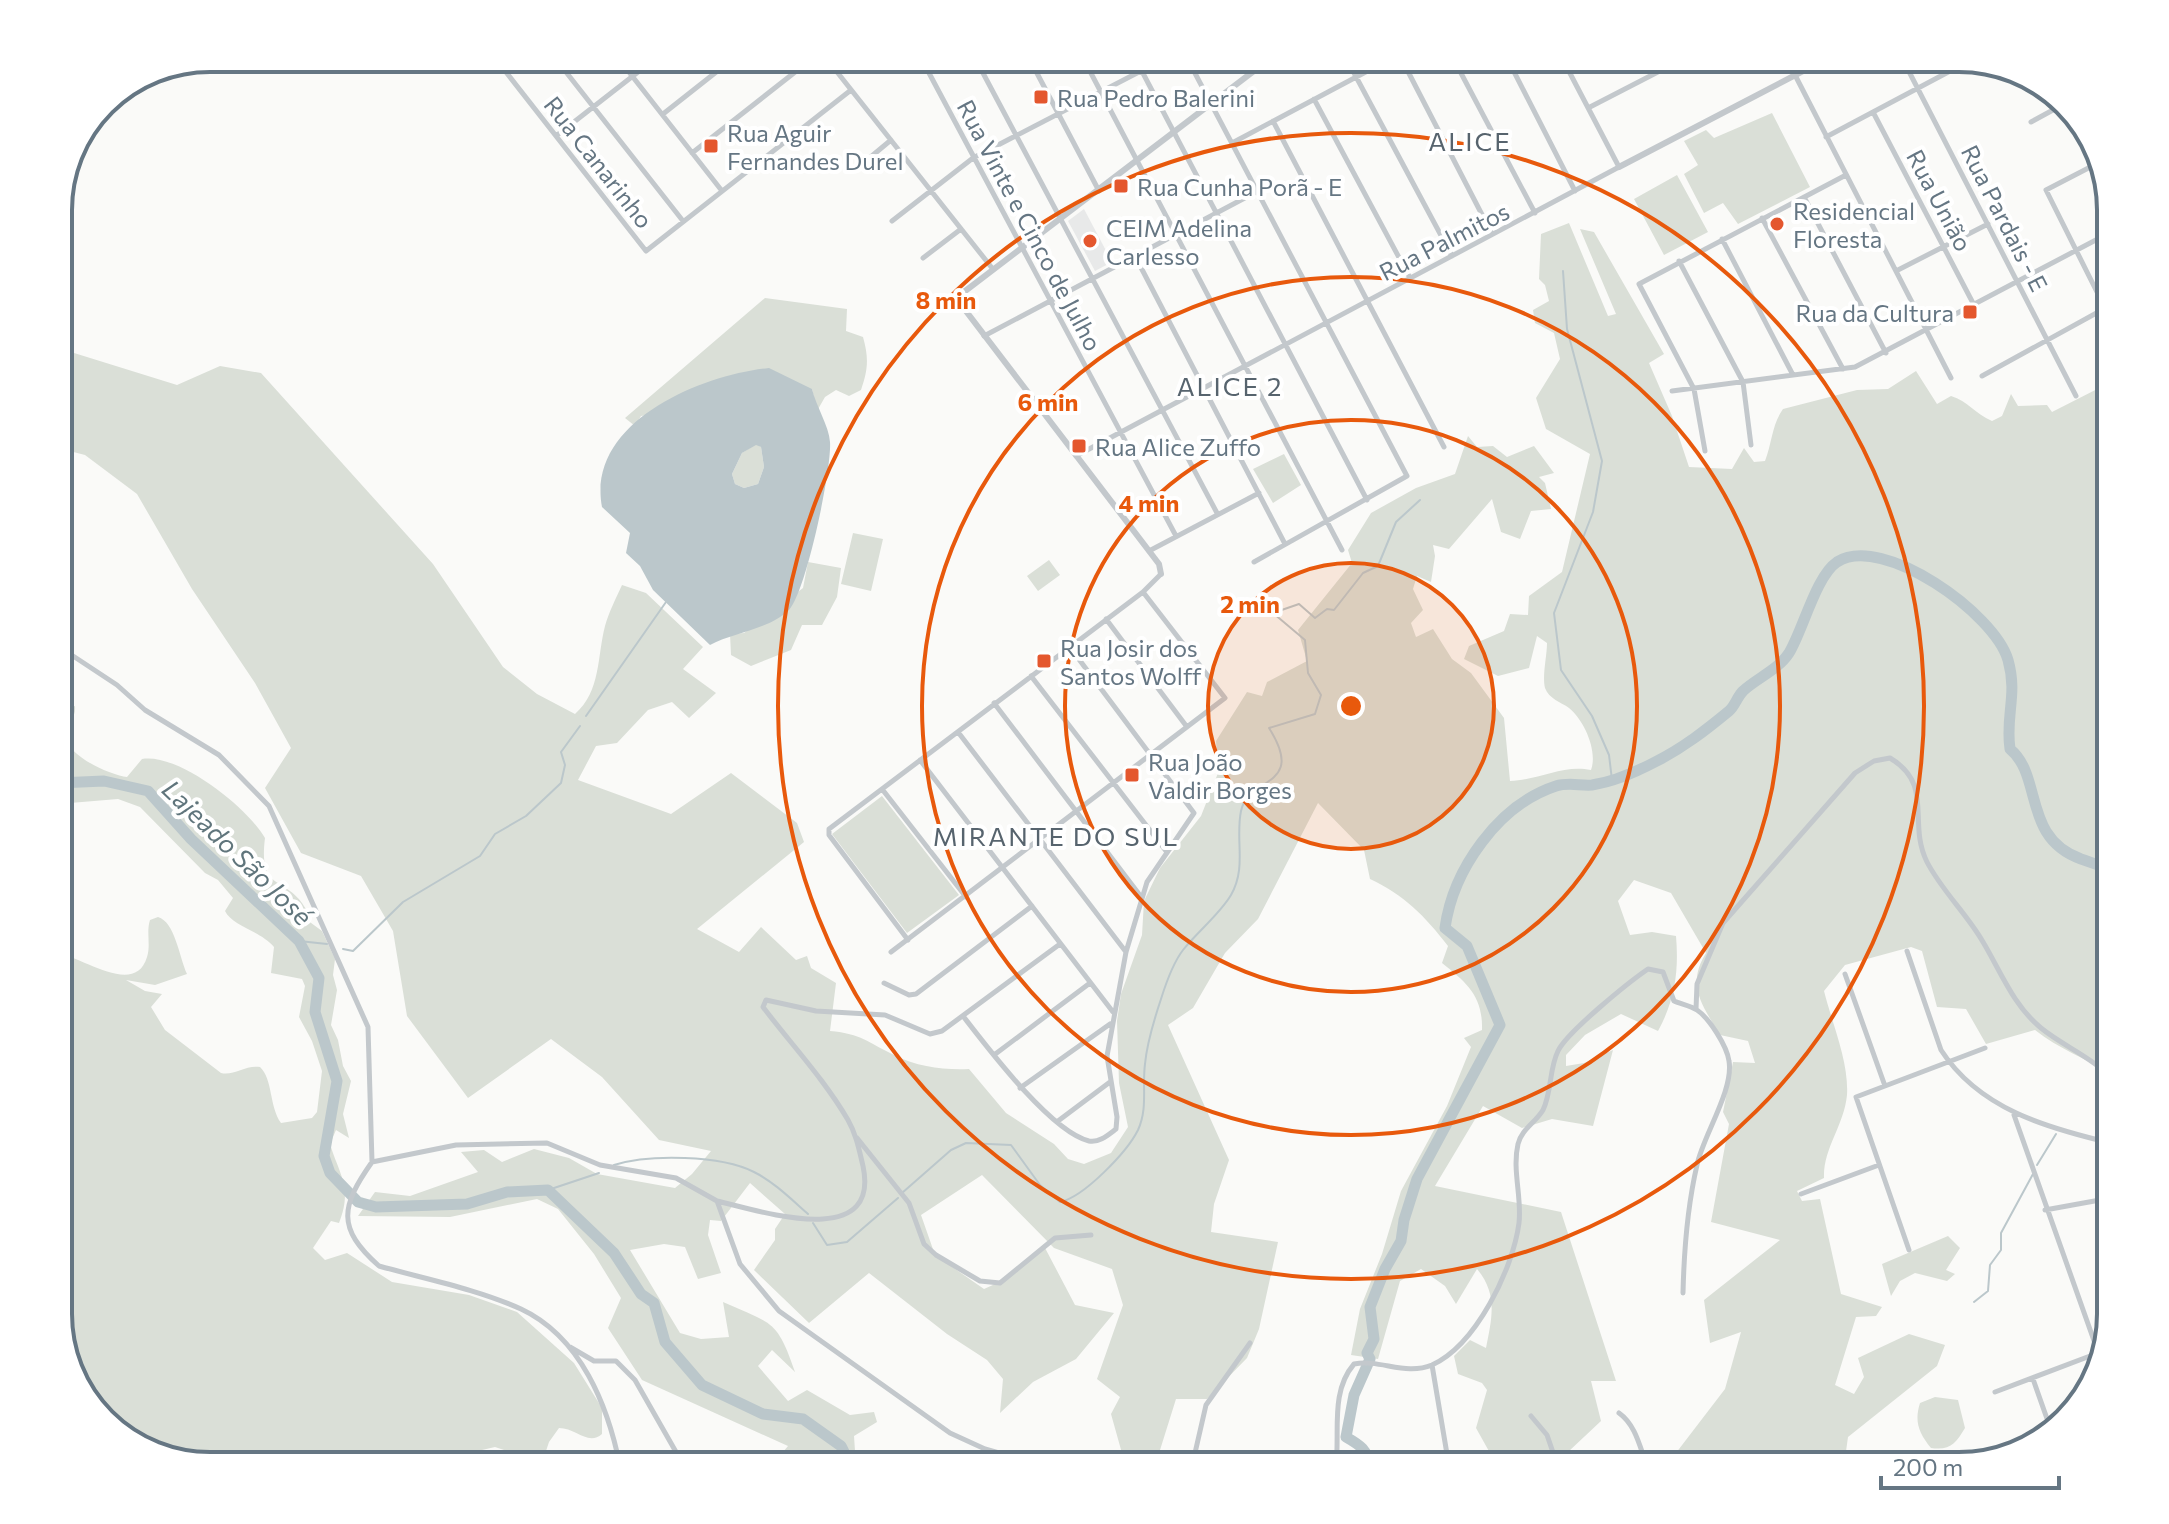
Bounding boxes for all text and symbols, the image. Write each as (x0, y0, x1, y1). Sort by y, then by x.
place label: Rua Pedro Balerini (1057, 83, 1255, 112)
marker: Rua Pedro Balerini (1032, 88, 1050, 106)
street label: Rua Canarinho (539, 90, 659, 234)
street label: Rua Vinte e Cinco de Julho (951, 95, 1109, 355)
place label: Rua Aguir Fernandes Durel (727, 118, 904, 175)
district label: ALICE (1428, 125, 1512, 156)
marker: Rua Aguir Fernandes Durel (702, 137, 720, 155)
street label: Rua Pardais - E (1956, 140, 2054, 296)
street label: Rua União (1901, 144, 1979, 256)
place label: Rua Cunha Porã - E (1137, 172, 1342, 201)
marker: Rua Cunha Porã - E (1112, 177, 1130, 195)
street label: Rua Palmitos (1374, 196, 1514, 286)
place label: Residencial Floresta (1793, 196, 1915, 253)
place label: CEIM Adelina Carlesso (1106, 213, 1252, 270)
marker: Residencial Floresta (1768, 215, 1786, 233)
marker: CEIM Adelina Carlesso (1081, 232, 1099, 250)
text: 8 min (916, 285, 976, 314)
place label: Rua da Cultura (1795, 298, 1954, 327)
marker: Rua da Cultura (1961, 303, 1979, 321)
district label: ALICE 2 (1177, 370, 1283, 401)
text: 6 min (1018, 387, 1078, 416)
place label: Rua Alice Zuffo (1095, 432, 1261, 461)
marker: Rua Alice Zuffo (1070, 437, 1088, 455)
text: 4 min (1119, 488, 1179, 517)
text: 2 min (1220, 589, 1280, 618)
place label: Rua Josir dos Santos Wolff (1060, 633, 1202, 690)
marker: Rua Josir dos Santos Wolff (1035, 652, 1053, 670)
centre of rings (1337, 692, 1365, 720)
place label: Rua João Valdir Borges (1148, 747, 1292, 804)
marker: Rua João Valdir Borges (1123, 766, 1141, 784)
water label: Lajeado São José (157, 773, 320, 932)
district label: MIRANTE DO SUL (933, 820, 1179, 851)
scale bar (1881, 1440, 2059, 1490)
text: 200 m (1893, 1452, 1963, 1481)

